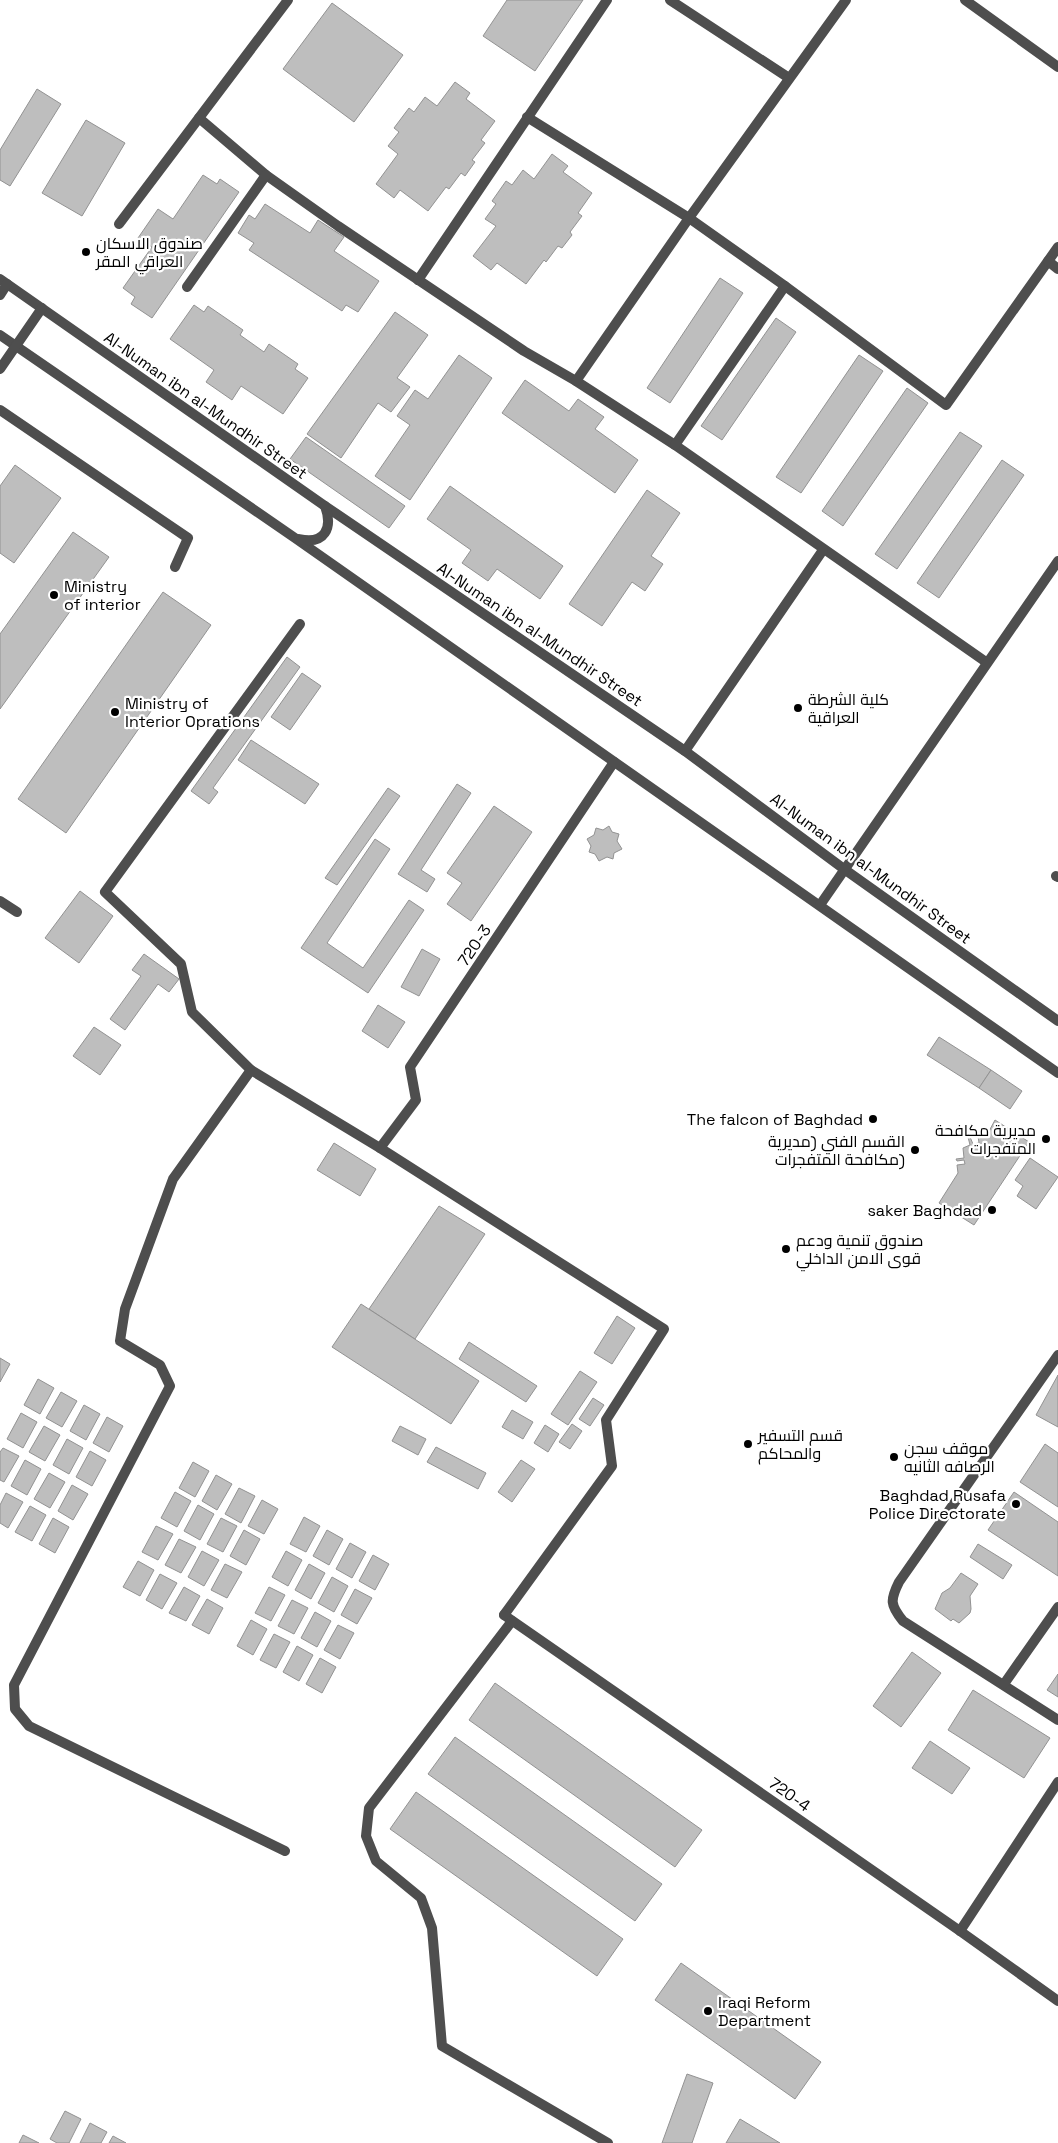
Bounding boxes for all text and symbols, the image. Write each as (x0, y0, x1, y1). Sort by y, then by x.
place label: صندوق الاسكان العراقي المقر (95, 233, 203, 275)
marker: صندوق الاسكان العراقي المقر (80, 246, 92, 258)
street label: Al-Numan ibn al-Mundhir Street (100, 327, 312, 484)
street label: Al-Numan ibn al-Mundhir Street (433, 558, 647, 711)
place label: Ministry of interior (64, 576, 141, 615)
marker: Ministry of interior (48, 589, 60, 601)
place label: كلية الشرطة العراقية (808, 689, 889, 728)
place label: Ministry of Interior Oprations (125, 693, 260, 732)
marker: كلية الشرطة العراقية (792, 702, 804, 714)
marker: Ministry of Interior Oprations (109, 706, 121, 718)
street label: Al-Numan ibn al-Mundhir Street (766, 788, 975, 949)
street label: 720-3 (453, 920, 496, 970)
place label: The falcon of Baghdad (687, 1109, 863, 1130)
marker: The falcon of Baghdad (867, 1113, 879, 1125)
place label: مديرية مكافحة المتفجرات (935, 1120, 1036, 1159)
place label: القسم الفني (مديرية مكافحة المتفجرات) (768, 1131, 905, 1170)
marker: مديرية مكافحة المتفجرات (1040, 1133, 1052, 1145)
marker: القسم الفني (مديرية مكافحة المتفجرات) (909, 1144, 921, 1156)
place label: saker Baghdad (867, 1200, 982, 1221)
marker: saker Baghdad (986, 1204, 998, 1216)
place label: صندوق تنمية ودعم قوى الامن الداخلي (796, 1230, 923, 1272)
marker: صندوق تنمية ودعم قوى الامن الداخلي (780, 1243, 792, 1255)
place label: قسم التسفير والمحاكم (757, 1425, 843, 1465)
marker: قسم التسفير والمحاكم (742, 1438, 754, 1450)
place label: موقف سجن الرصافه الثانيه (904, 1438, 995, 1477)
marker: موقف سجن الرصافه الثانيه (888, 1451, 900, 1463)
place label: Baghdad Rusafa Police Directorate (869, 1485, 1006, 1524)
marker: Baghdad Rusafa Police Directorate (1010, 1498, 1022, 1510)
street label: 720-4 (765, 1773, 815, 1816)
place label: Iraqi Reform Department (718, 1992, 811, 2031)
marker: Iraqi Reform Department (702, 2005, 714, 2017)

